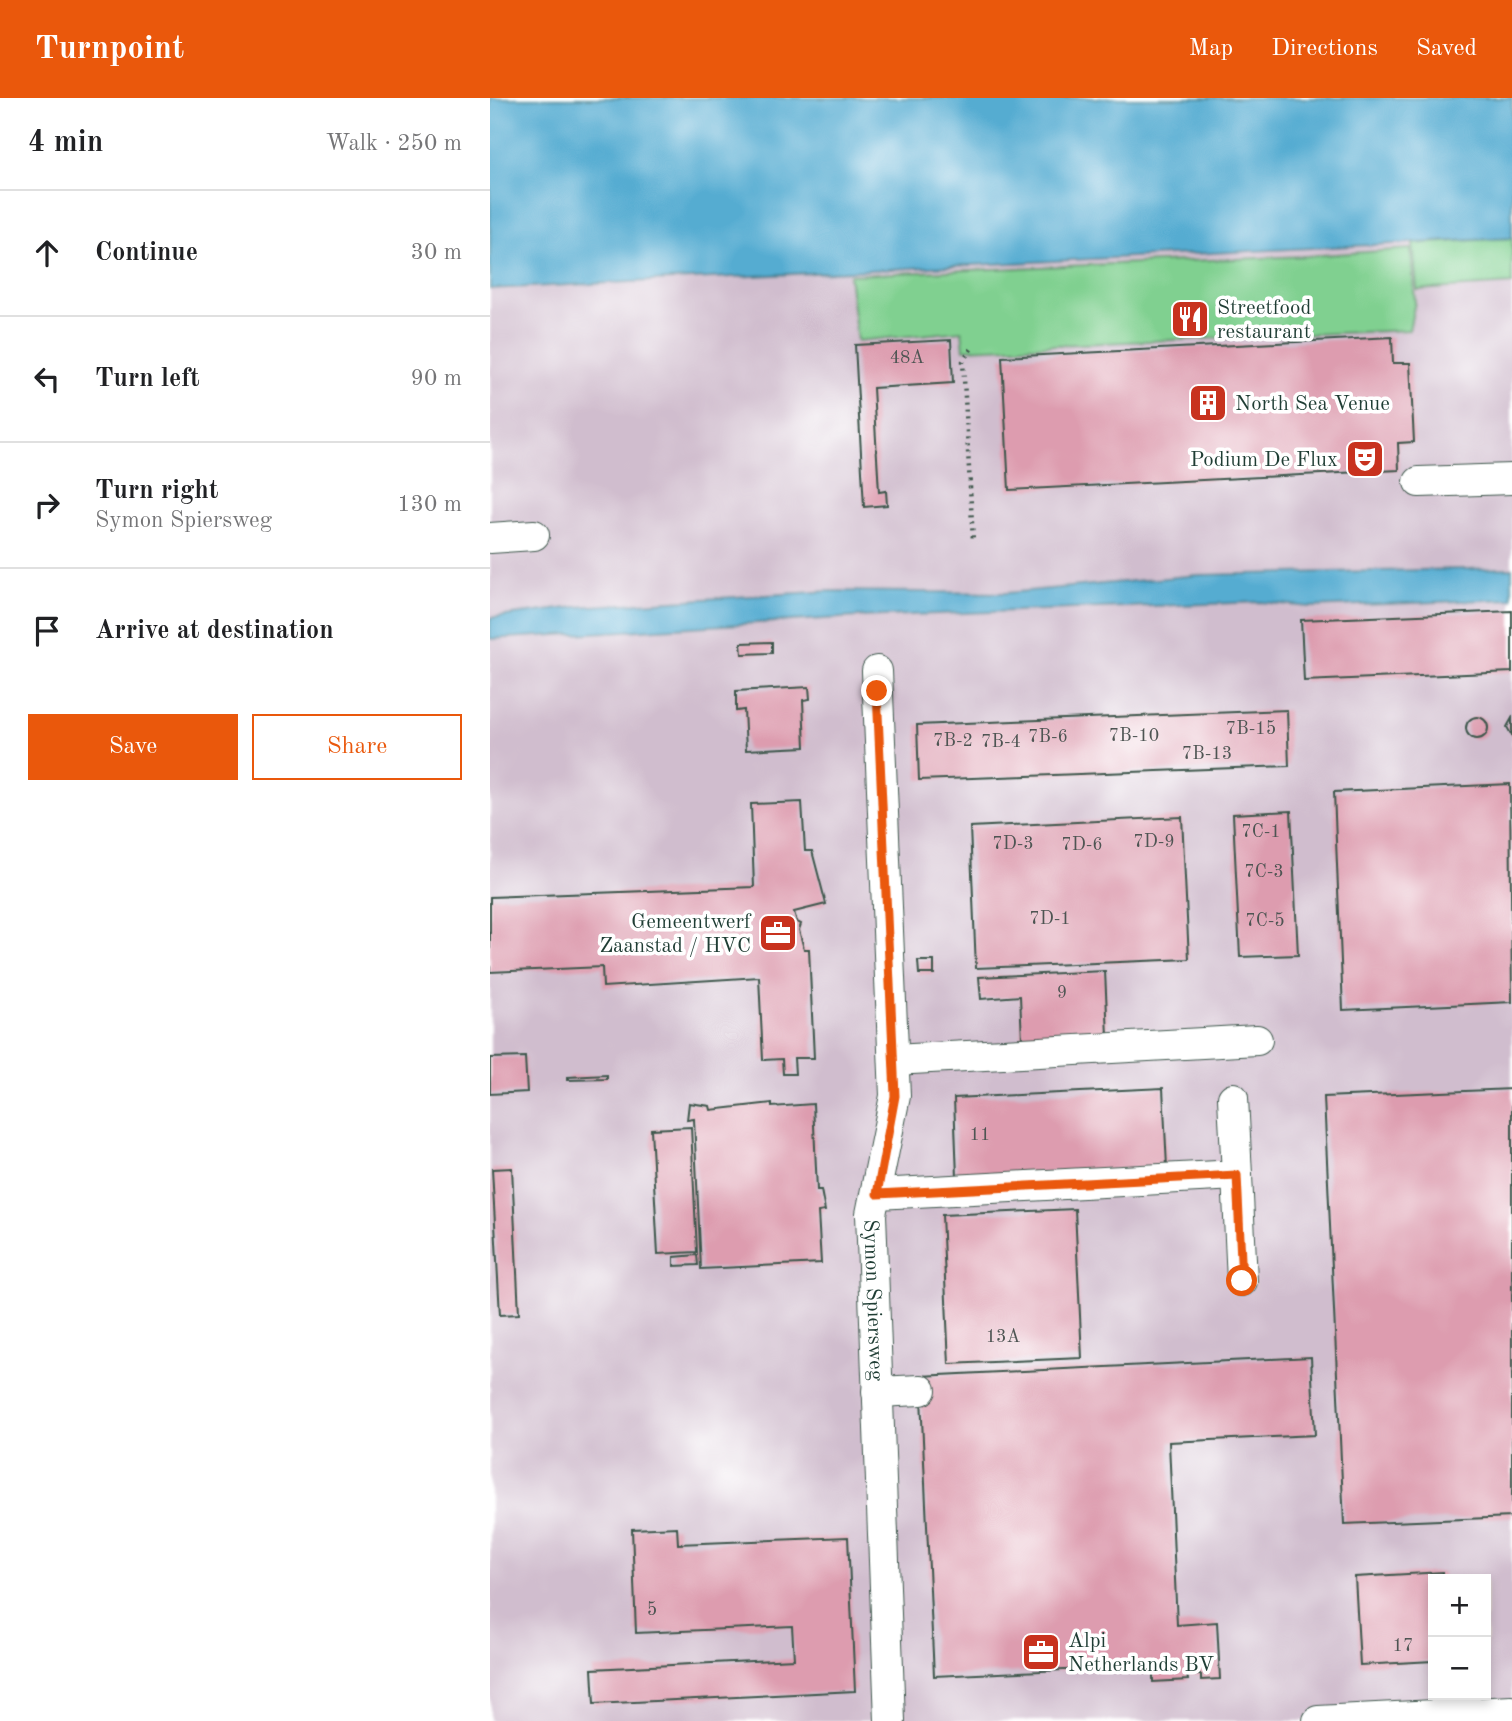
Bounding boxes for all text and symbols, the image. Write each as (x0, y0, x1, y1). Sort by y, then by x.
text: Turnpoint (35, 33, 184, 66)
text: Map (1189, 37, 1233, 61)
text: Directions (1271, 37, 1378, 61)
text: Saved (1416, 37, 1477, 61)
text: 4 min (28, 128, 103, 158)
text: Walk · 250 m (326, 132, 462, 155)
icon: ahead (28, 234, 66, 272)
text: Continue (95, 240, 198, 266)
text: 30 m (411, 241, 462, 264)
restaurant icon: Streetfood restaurant (1169, 298, 1211, 340)
place label: Streetfood restaurant (1217, 298, 1311, 343)
house number: 48A (890, 349, 925, 367)
icon: left (28, 360, 66, 398)
text: Turn left (95, 366, 200, 392)
text: 90 m (411, 367, 462, 390)
building icon: North Sea Venue (1187, 382, 1229, 424)
place label: North Sea Venue (1235, 394, 1390, 415)
theatre icon: Podium De Flux (1344, 438, 1386, 480)
place label: Podium De Flux (1190, 450, 1338, 471)
text: Turn right (95, 478, 218, 504)
icon: right (28, 486, 66, 524)
text: 130 m (397, 493, 462, 516)
text: Symon Spiersweg (95, 509, 272, 532)
icon: arrive (28, 612, 66, 650)
text: Arrive at destination (95, 618, 334, 644)
route end (861, 675, 892, 706)
button: Save (28, 714, 238, 780)
button: Share (252, 714, 462, 780)
house number: 7B-15 (1226, 720, 1276, 738)
house number: 7B-10 (1109, 727, 1159, 745)
house number: 7B-6 (1028, 728, 1068, 746)
house number: 7B-2 (933, 732, 973, 750)
house number: 7B-4 (981, 733, 1021, 751)
house number: 7B-13 (1182, 745, 1232, 763)
house number: 7C-1 (1241, 823, 1281, 841)
house number: 7D-9 (1133, 833, 1175, 851)
house number: 7D-3 (992, 835, 1034, 853)
house number: 7D-6 (1061, 836, 1103, 854)
house number: 7C-3 (1244, 863, 1284, 881)
house number: 7D-1 (1029, 910, 1071, 928)
place label: Gemeentwerf Zaanstad / HVC (599, 912, 752, 957)
office icon: Gemeentwerf Zaanstad / HVC (757, 912, 799, 954)
house number: 7C-5 (1245, 912, 1285, 930)
house number: 9 (1057, 984, 1067, 1002)
house number: 11 (970, 1126, 990, 1144)
street label: Symon Spiersweg (859, 1219, 886, 1382)
route start (1226, 1265, 1257, 1296)
house number: 13A (986, 1328, 1021, 1346)
map controls (1428, 1574, 1491, 1700)
button: + (1428, 1574, 1491, 1637)
house number: 5 (647, 1601, 657, 1619)
office icon: Alpi Netherlands BV (1020, 1631, 1062, 1673)
place label: Alpi Netherlands BV (1068, 1631, 1214, 1676)
house number: 17 (1393, 1637, 1413, 1655)
button: − (1428, 1637, 1491, 1700)

